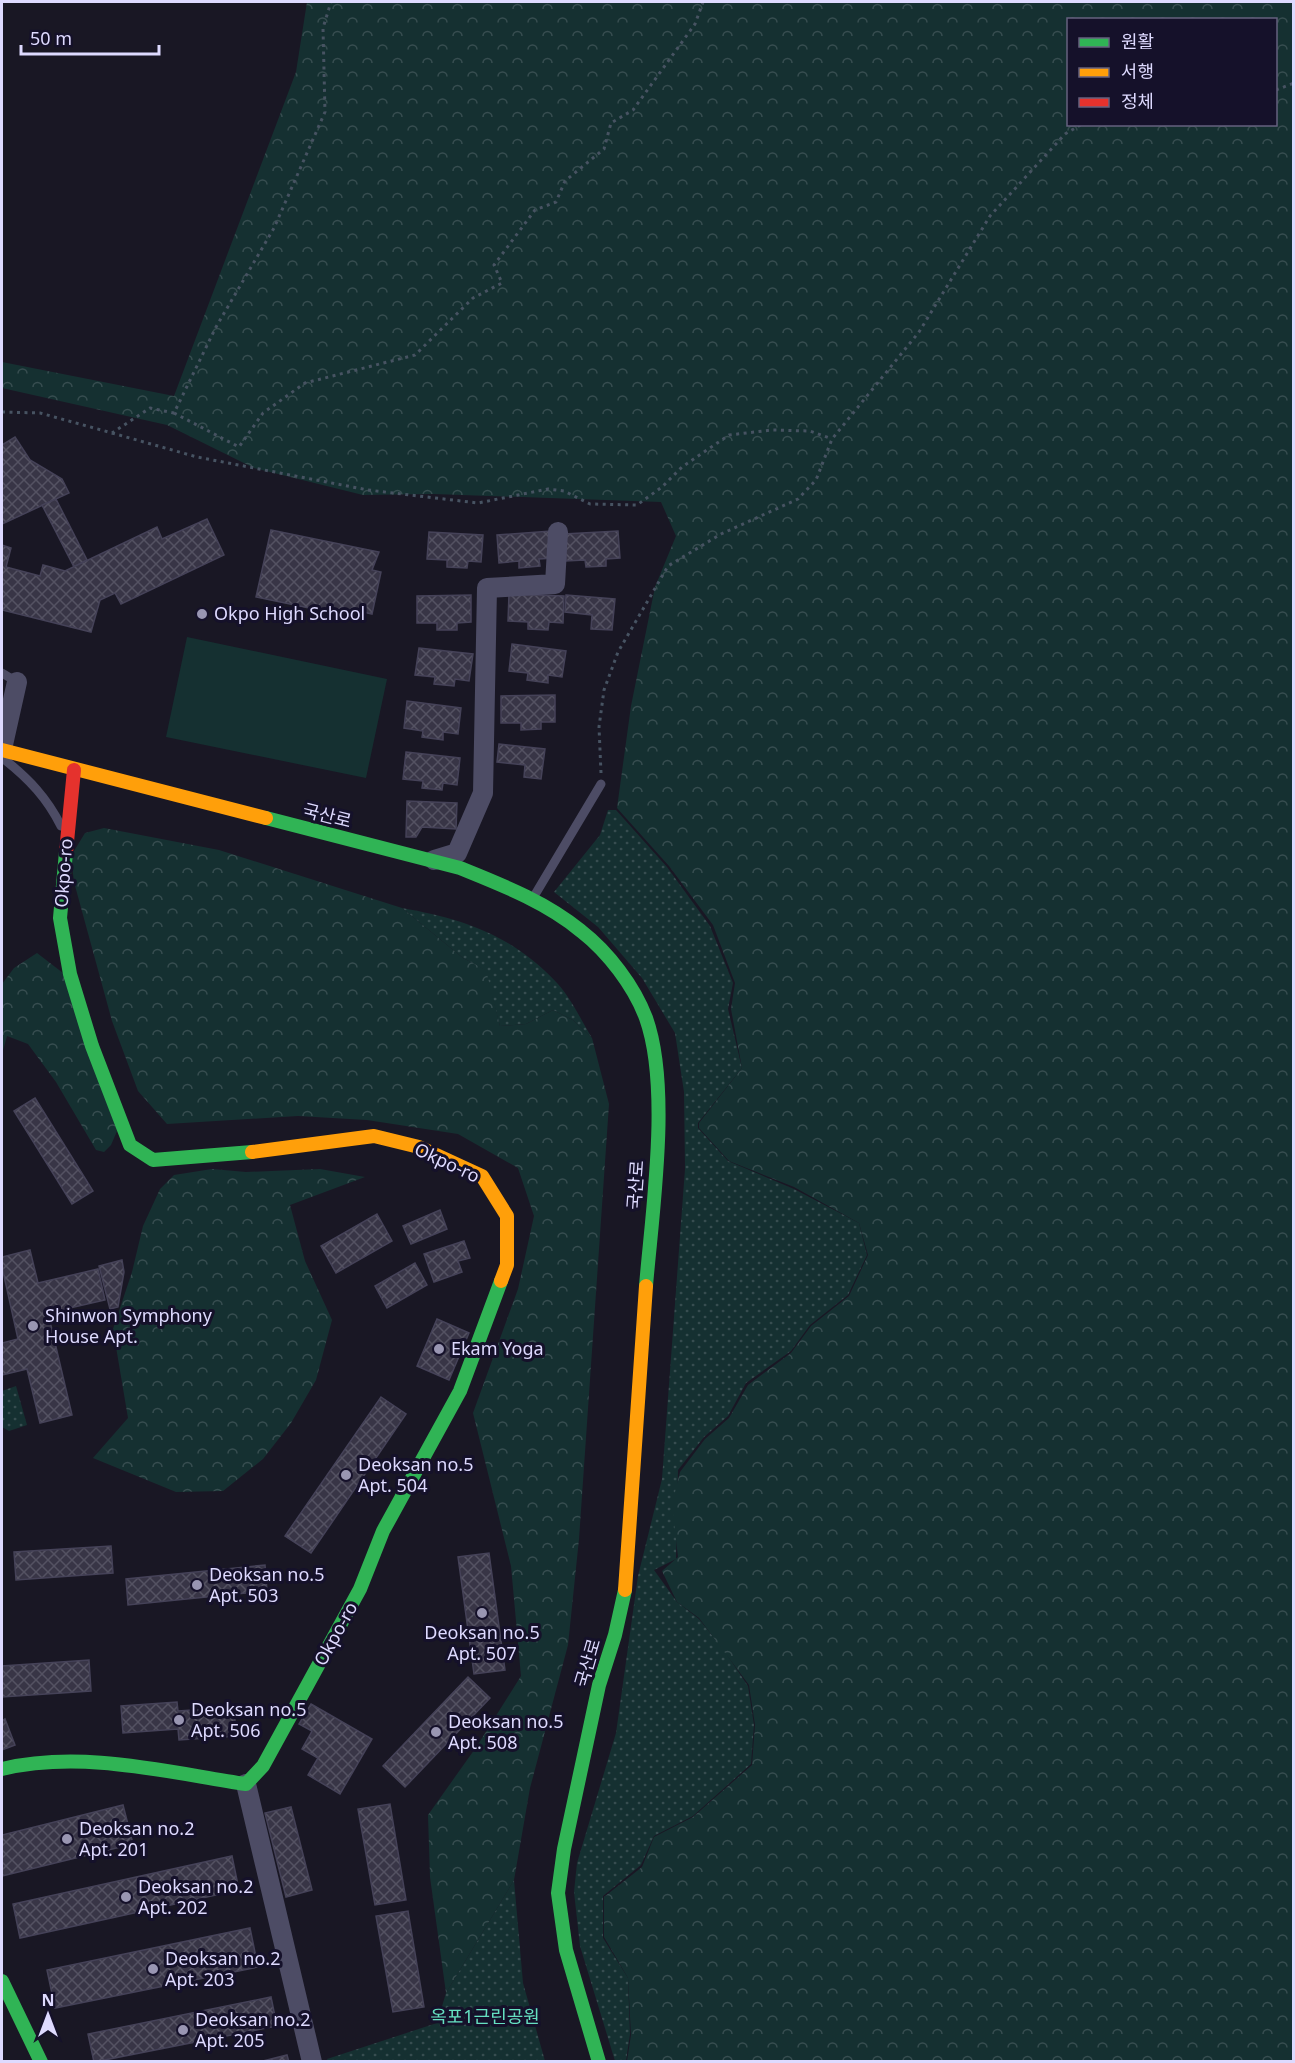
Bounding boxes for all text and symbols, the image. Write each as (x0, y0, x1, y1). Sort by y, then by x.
scale bar (21, 18, 159, 56)
legend (1067, 18, 1277, 126)
text: 50 m (30, 26, 72, 50)
text: 원활 (1121, 29, 1154, 53)
text: 서행 (1121, 59, 1154, 83)
text: 정체 (1121, 89, 1154, 113)
place label: Okpo High School (214, 601, 365, 625)
marker: Okpo High School (195, 607, 209, 621)
street label: 국산로 (300, 797, 354, 833)
street label: Okpo-ro (49, 837, 77, 908)
street label: Okpo-ro (411, 1137, 484, 1188)
street label: 국산로 (621, 1159, 649, 1211)
place label: Shinwon Symphony House Apt. (45, 1303, 213, 1348)
marker: Shinwon Symphony House Apt. (26, 1319, 40, 1333)
place label: Ekam Yoga (451, 1336, 544, 1360)
marker: Ekam Yoga (432, 1342, 446, 1356)
place label: Deoksan no.5 Apt. 504 (358, 1452, 473, 1497)
marker: Deoksan no.5 Apt. 504 (339, 1468, 353, 1482)
place label: Deoksan no.5 Apt. 503 (209, 1562, 324, 1607)
marker: Deoksan no.5 Apt. 503 (190, 1578, 204, 1592)
street label: Okpo-ro (308, 1597, 362, 1670)
marker: Deoksan no.5 Apt. 507 (475, 1606, 489, 1620)
place label: Deoksan no.5 Apt. 507 (424, 1620, 540, 1665)
street label: 국산로 (569, 1636, 605, 1690)
place label: Deoksan no.5 Apt. 506 (191, 1697, 306, 1742)
place label: Deoksan no.5 Apt. 508 (448, 1709, 563, 1754)
marker: Deoksan no.5 Apt. 506 (172, 1713, 186, 1727)
marker: Deoksan no.5 Apt. 508 (429, 1725, 443, 1739)
place label: Deoksan no.2 Apt. 201 (79, 1816, 194, 1861)
marker: Deoksan no.2 Apt. 201 (60, 1832, 74, 1846)
place label: Deoksan no.2 Apt. 202 (138, 1874, 253, 1919)
marker: Deoksan no.2 Apt. 202 (119, 1890, 133, 1904)
place label: Deoksan no.2 Apt. 203 (165, 1946, 280, 1991)
marker: Deoksan no.2 Apt. 203 (146, 1962, 160, 1976)
north arrow (18, 1985, 78, 2045)
text: N (41, 1989, 55, 2011)
park label: 옥포1근린공원 (430, 2004, 540, 2028)
place label: Deoksan no.2 Apt. 205 (195, 2007, 310, 2052)
marker: Deoksan no.2 Apt. 205 (176, 2023, 190, 2037)

